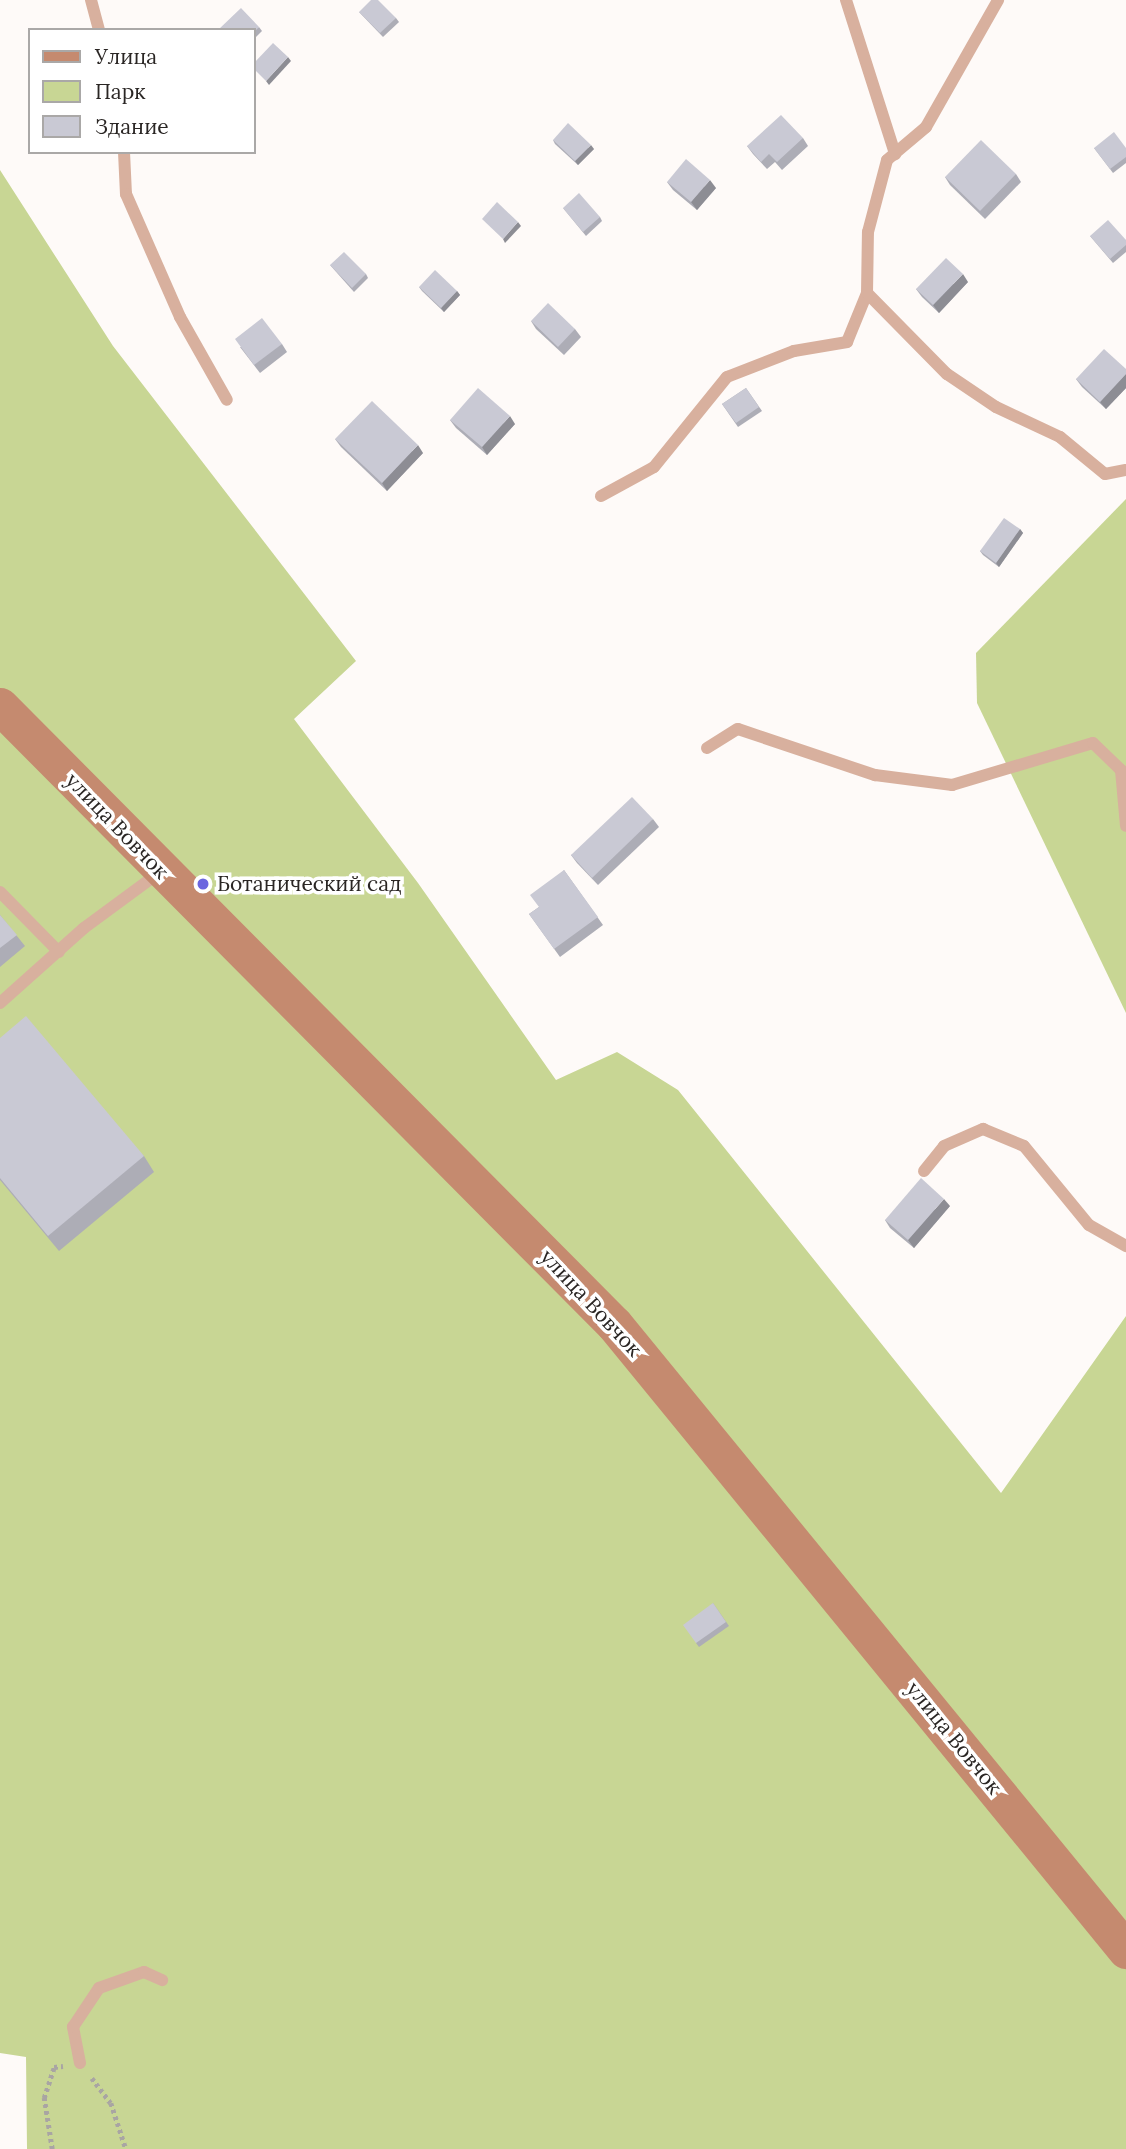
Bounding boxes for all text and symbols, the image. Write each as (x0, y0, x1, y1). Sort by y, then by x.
legend (28, 28, 256, 154)
text: Улица (95, 43, 157, 70)
text: Парк (95, 78, 145, 105)
text: Здание (95, 113, 169, 140)
street label: улица Вовчок (60, 768, 174, 884)
place label: Ботанический сад (217, 871, 401, 897)
marker: Ботанический сад (195, 876, 211, 892)
street label: улица Вовчок (535, 1244, 647, 1362)
street label: улица Вовчок (901, 1677, 1007, 1799)

